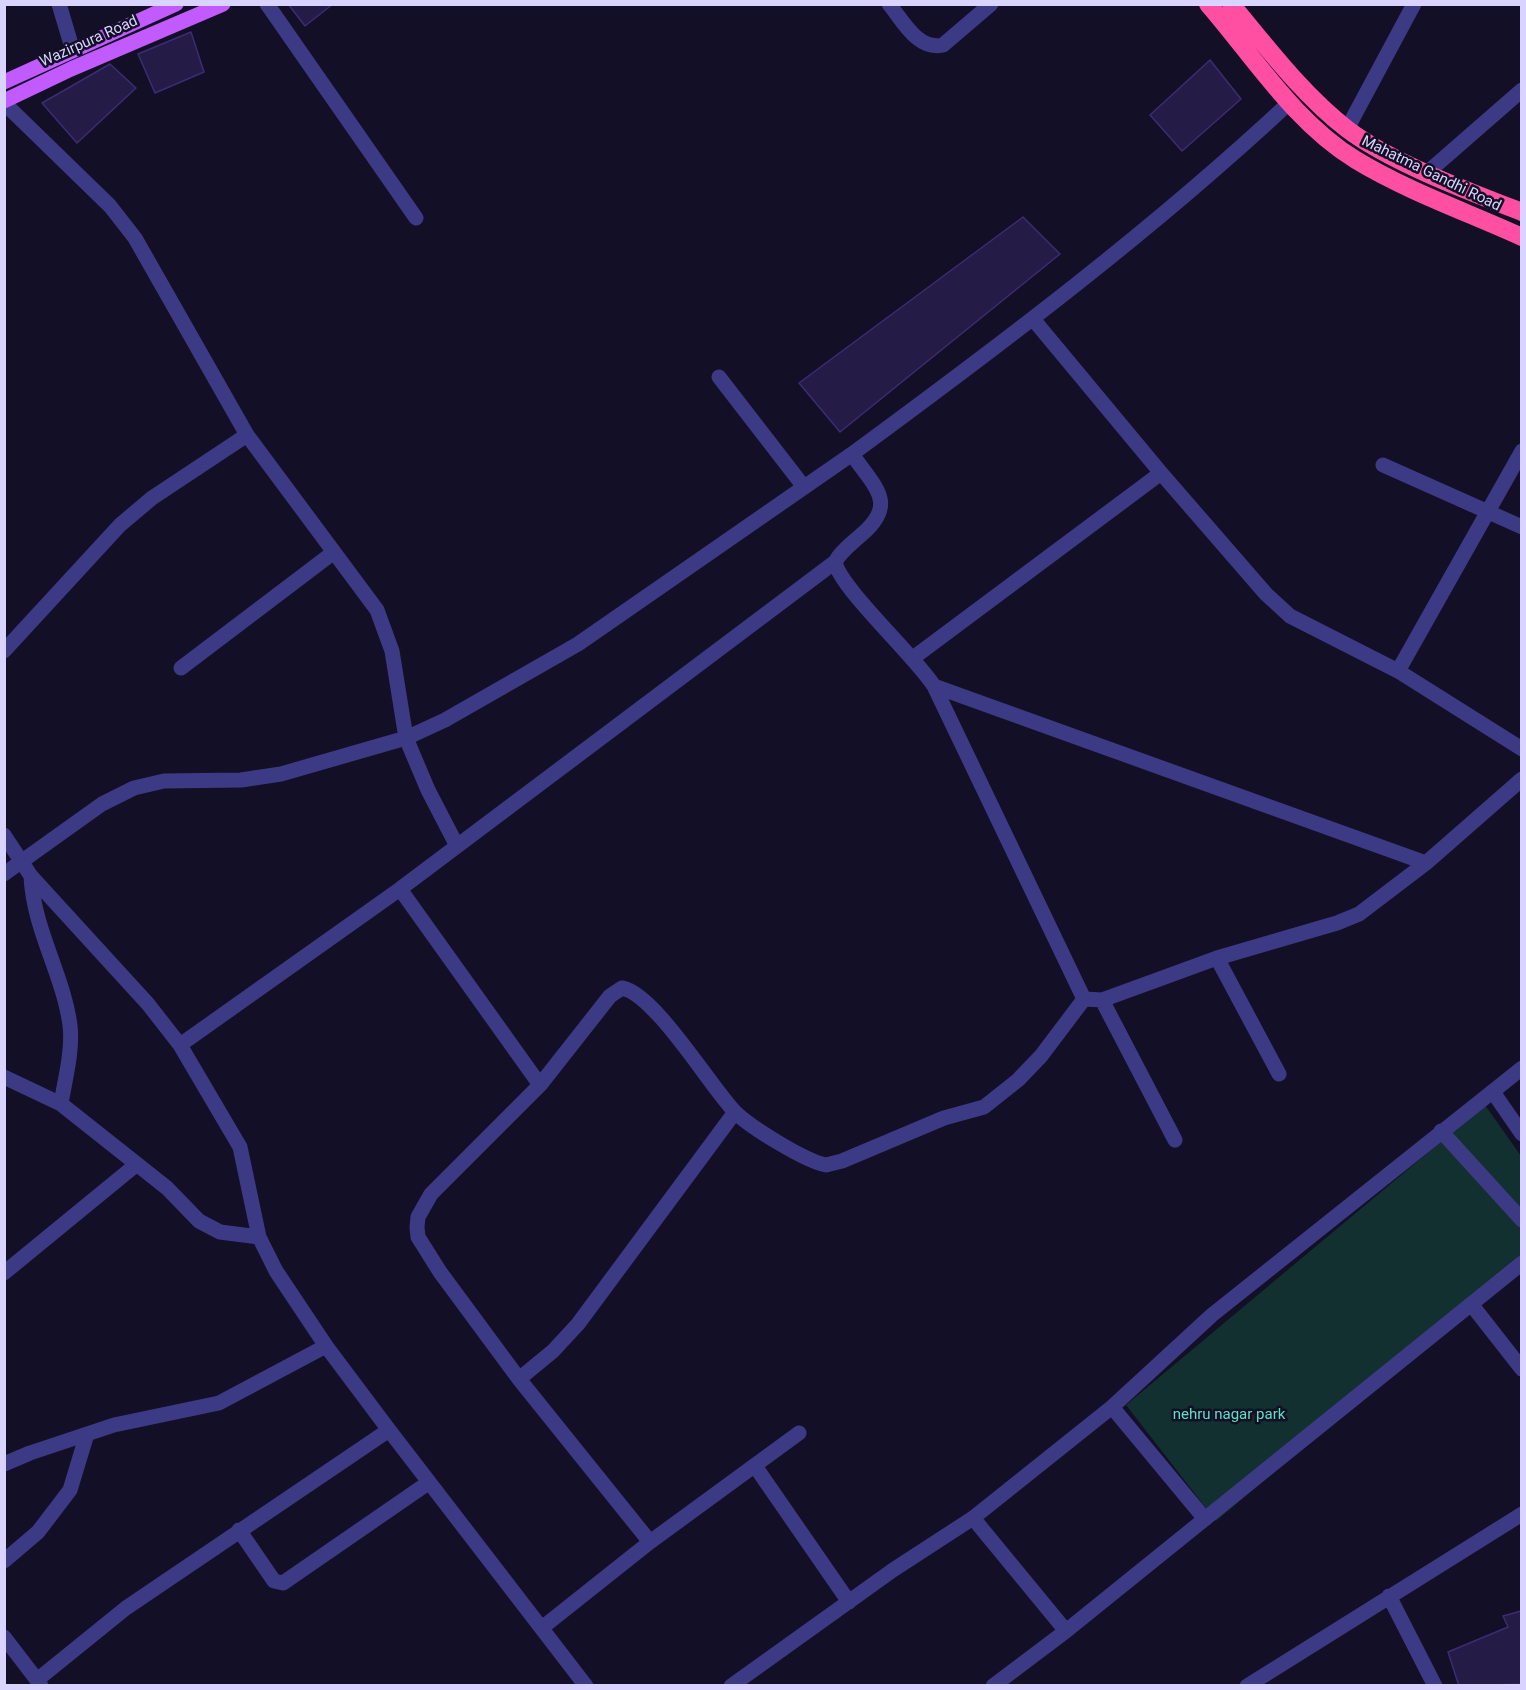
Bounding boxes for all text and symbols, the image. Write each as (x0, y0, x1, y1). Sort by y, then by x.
street label: Wazirpura Road (37, 12, 141, 72)
street label: Mahatma Gandhi Road (1358, 132, 1504, 216)
park label: nehru nagar park (1173, 1406, 1285, 1424)

